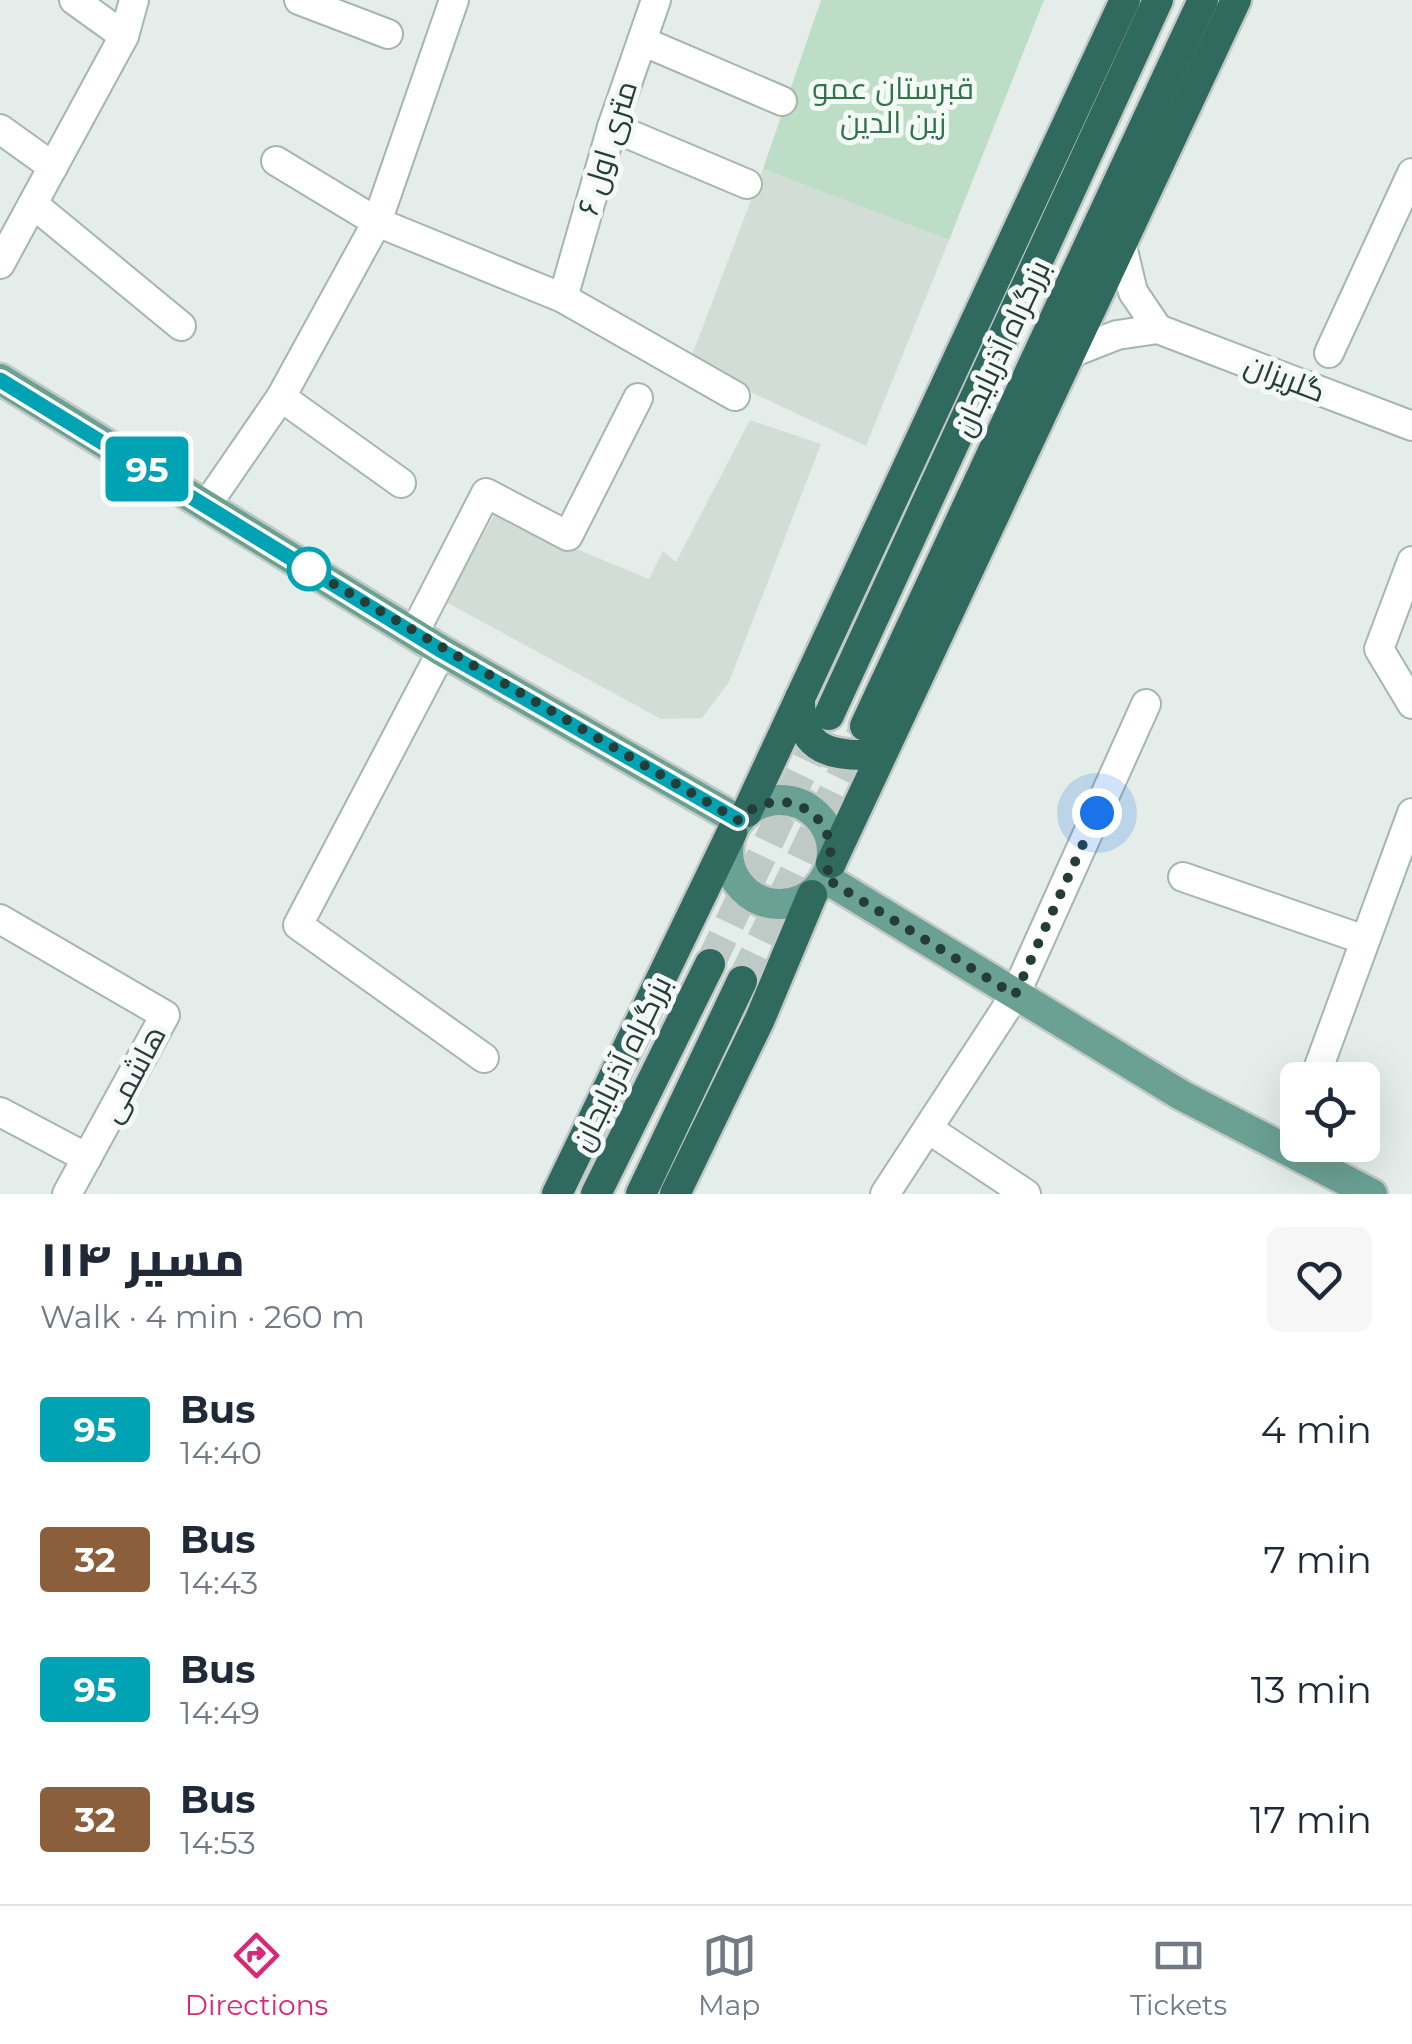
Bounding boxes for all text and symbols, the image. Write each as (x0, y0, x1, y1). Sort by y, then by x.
park label: قبرستان عمو زین الدین (812, 70, 974, 141)
street label: ۶ متری اول (569, 76, 645, 220)
street label: بزرگراه آذربایجان (944, 254, 1058, 442)
street label: گلریزان (1239, 346, 1331, 410)
line badge: 95 (102, 436, 192, 502)
text: 95 (125, 448, 169, 491)
unlabelled marker (288, 548, 330, 590)
your location (1072, 788, 1122, 838)
street label: بزرگراه آذربایجان (563, 970, 679, 1156)
street label: هاشمی (92, 1019, 174, 1129)
map controls (1280, 1062, 1380, 1162)
button: locate (1280, 1062, 1380, 1162)
button: heart (1267, 1227, 1372, 1332)
text: مسیر ۱۱۴ (40, 1230, 245, 1288)
text: Walk · 4 min · 260 m (40, 1297, 365, 1336)
text: Bus (180, 1386, 255, 1433)
text: 4 min (1261, 1406, 1372, 1453)
text: 95 (73, 1408, 117, 1451)
text: 14:40 (180, 1433, 262, 1472)
text: Bus (180, 1516, 255, 1563)
text: 7 min (1263, 1536, 1372, 1583)
text: 32 (74, 1538, 116, 1581)
text: 14:43 (180, 1563, 258, 1602)
text: Bus (180, 1646, 255, 1693)
text: 13 min (1251, 1666, 1372, 1713)
text: 95 (73, 1668, 117, 1711)
text: 14:49 (180, 1693, 260, 1732)
text: Bus (180, 1776, 255, 1823)
text: 17 min (1250, 1796, 1372, 1843)
text: 32 (74, 1798, 116, 1841)
text: 14:53 (180, 1823, 256, 1862)
tab: Directions (185, 1928, 328, 2022)
tab: Map (698, 1928, 760, 2022)
tab: Tickets (1130, 1928, 1227, 2022)

